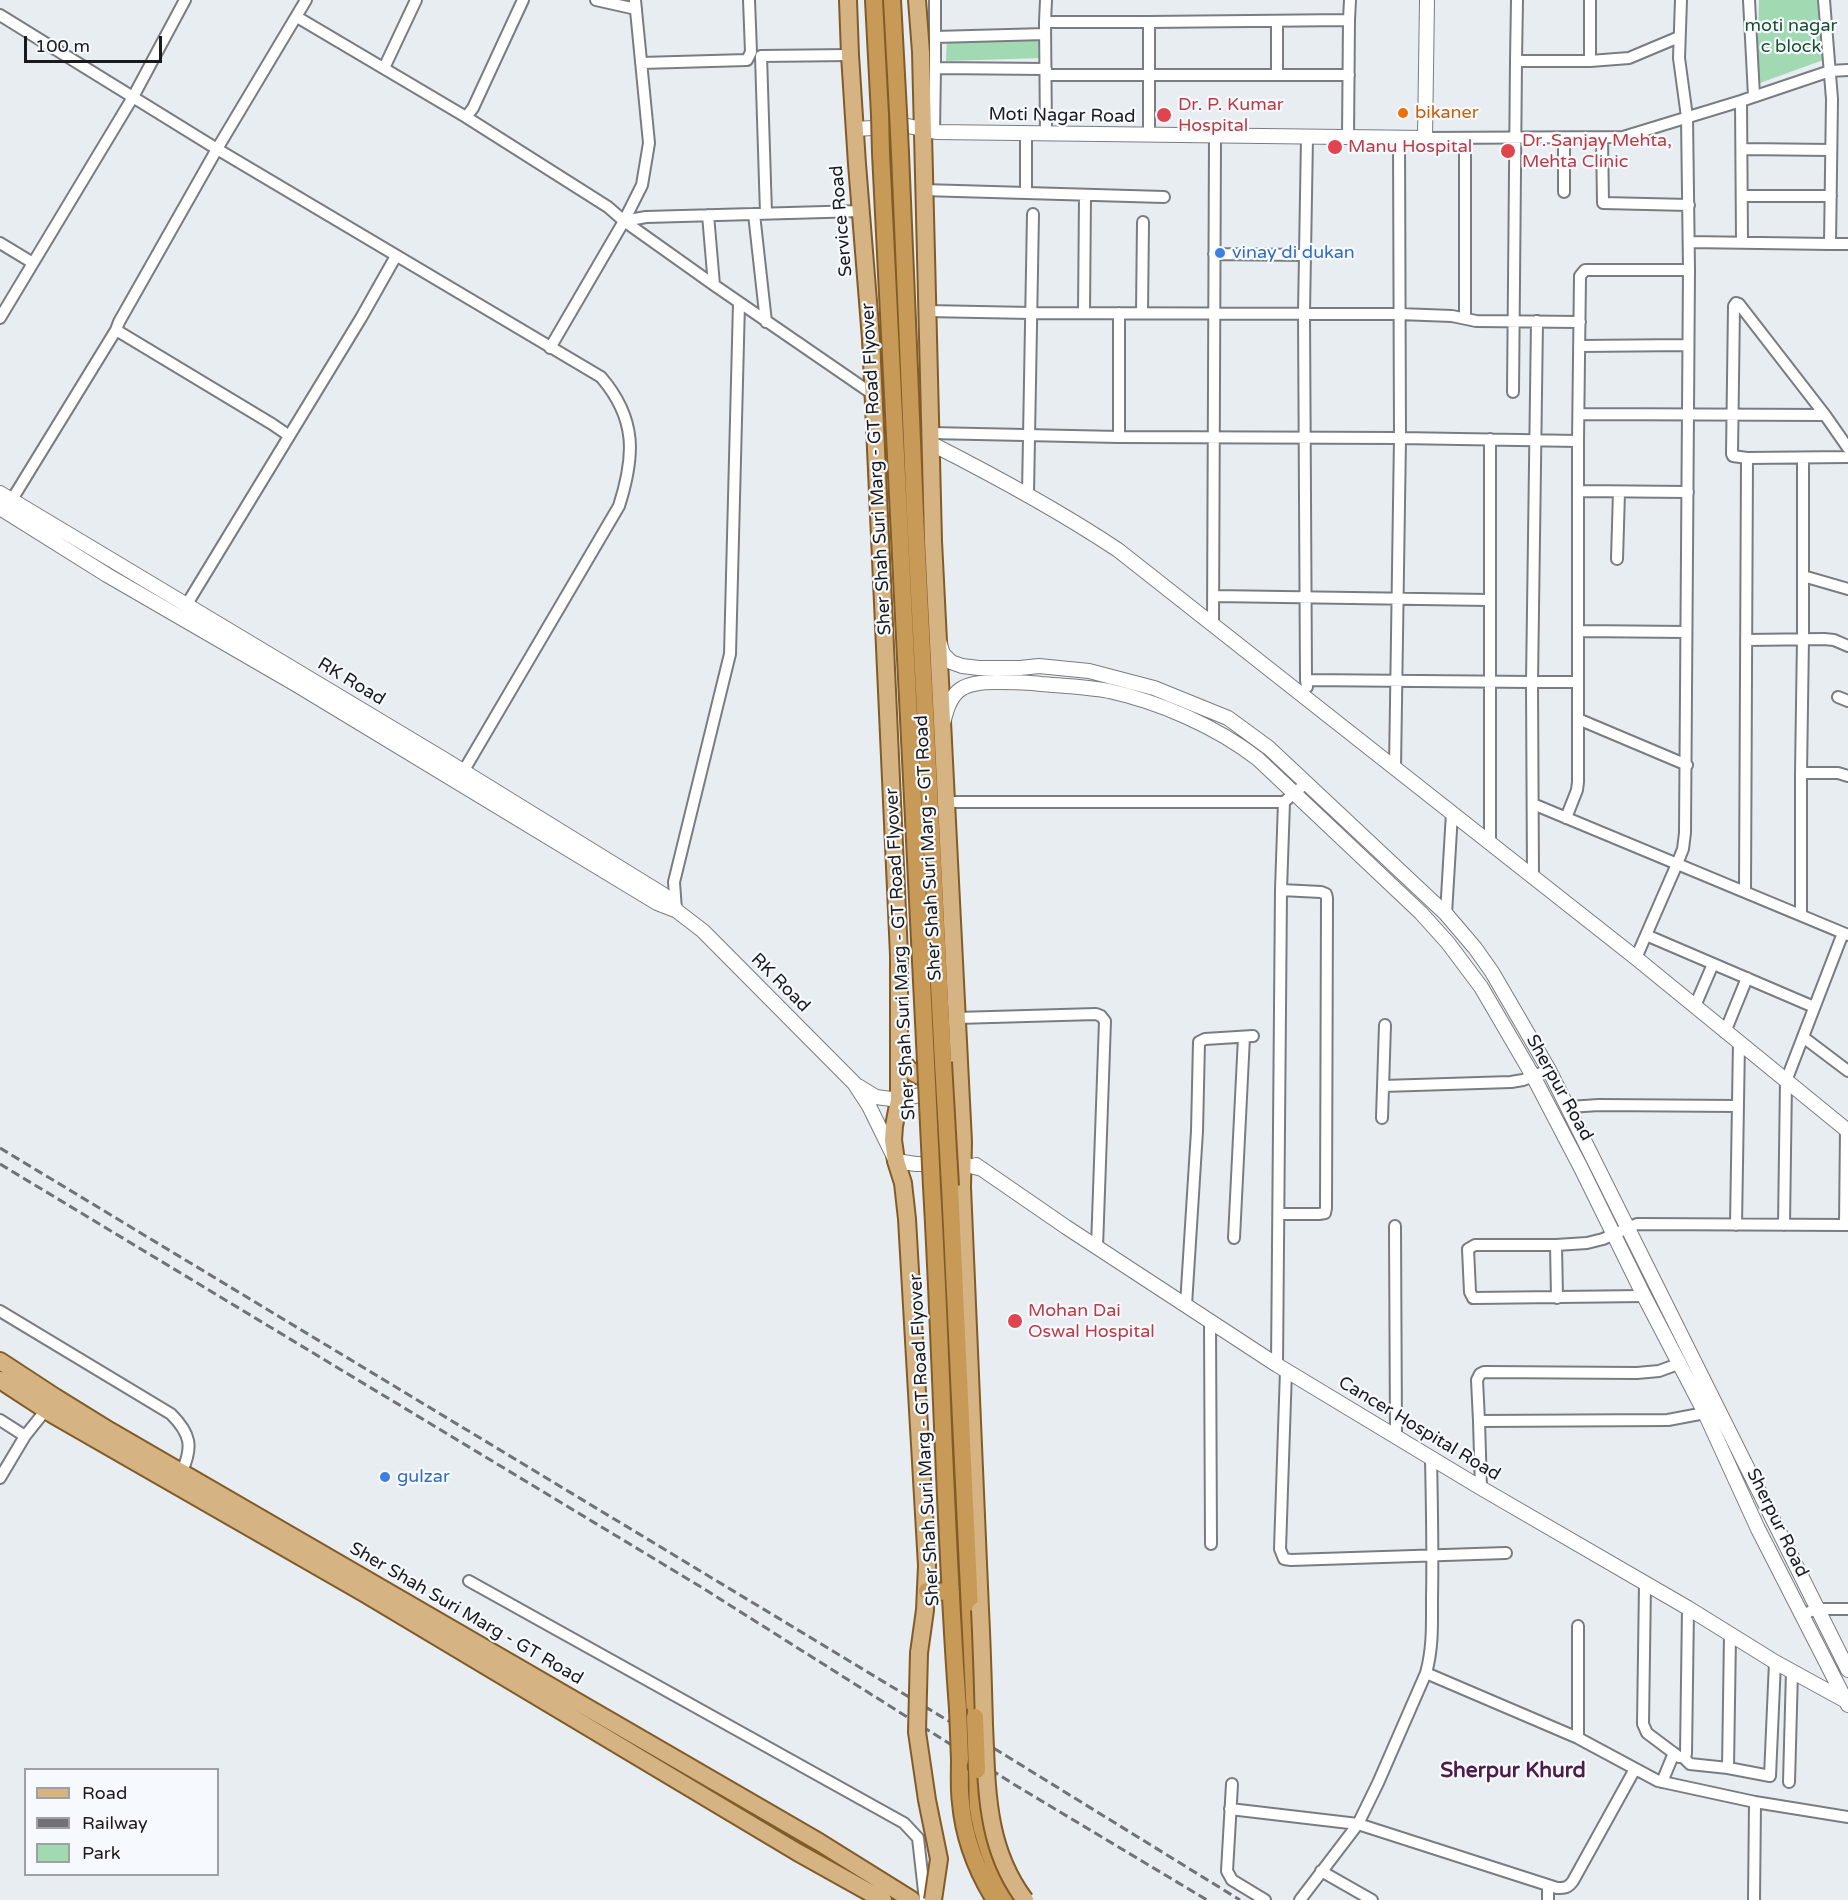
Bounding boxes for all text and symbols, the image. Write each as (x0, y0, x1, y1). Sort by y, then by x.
park label: moti nagar c block (1745, 15, 1837, 57)
scale bar (27, 24, 165, 62)
text: 100 m (35, 35, 90, 57)
place label: Dr. P. Kumar Hospital (1178, 94, 1284, 136)
place label: bikaner (1415, 102, 1479, 124)
street label: Moti Nagar Road (988, 104, 1136, 128)
marker: Dr. P. Kumar Hospital (1155, 106, 1173, 124)
marker: bikaner (1396, 106, 1410, 120)
place label: Dr. Sanjay Mehta, Mehta Clinic (1522, 130, 1672, 172)
place label: Manu Hospital (1348, 136, 1472, 158)
marker: Manu Hospital (1326, 138, 1344, 156)
marker: Dr. Sanjay Mehta, Mehta Clinic (1499, 142, 1517, 160)
street label: Service Road (826, 164, 858, 278)
place label: vinay di dukan (1232, 242, 1355, 264)
marker: vinay di dukan (1213, 246, 1227, 260)
street label: Sher Shah Suri Marg - GT Road Flyover (858, 302, 896, 636)
street label: RK Road (313, 653, 389, 711)
street label: Sher Shah Suri Marg - GT Road (911, 715, 947, 981)
street label: Sher Shah Suri Marg - GT Road Flyover (882, 787, 920, 1121)
street label: RK Road (746, 949, 814, 1017)
street label: Sherpur Road (1521, 1031, 1597, 1145)
street label: Sher Shah Suri Marg - GT Road Flyover (906, 1273, 944, 1607)
place label: Mohan Dai Oswal Hospital (1028, 1300, 1155, 1342)
marker: Mohan Dai Oswal Hospital (1006, 1312, 1024, 1330)
street label: Cancer Hospital Road (1334, 1372, 1504, 1486)
street label: Sherpur Road (1741, 1465, 1813, 1581)
place label: gulzar (397, 1466, 450, 1488)
marker: gulzar (378, 1470, 392, 1484)
street label: Sher Shah Suri Marg - GT Road (345, 1538, 587, 1690)
district label: Sherpur Khurd (1440, 1758, 1586, 1784)
legend (24, 1768, 219, 1876)
text: Road (82, 1782, 127, 1804)
text: Railway (82, 1812, 148, 1834)
text: Park (82, 1842, 120, 1864)

